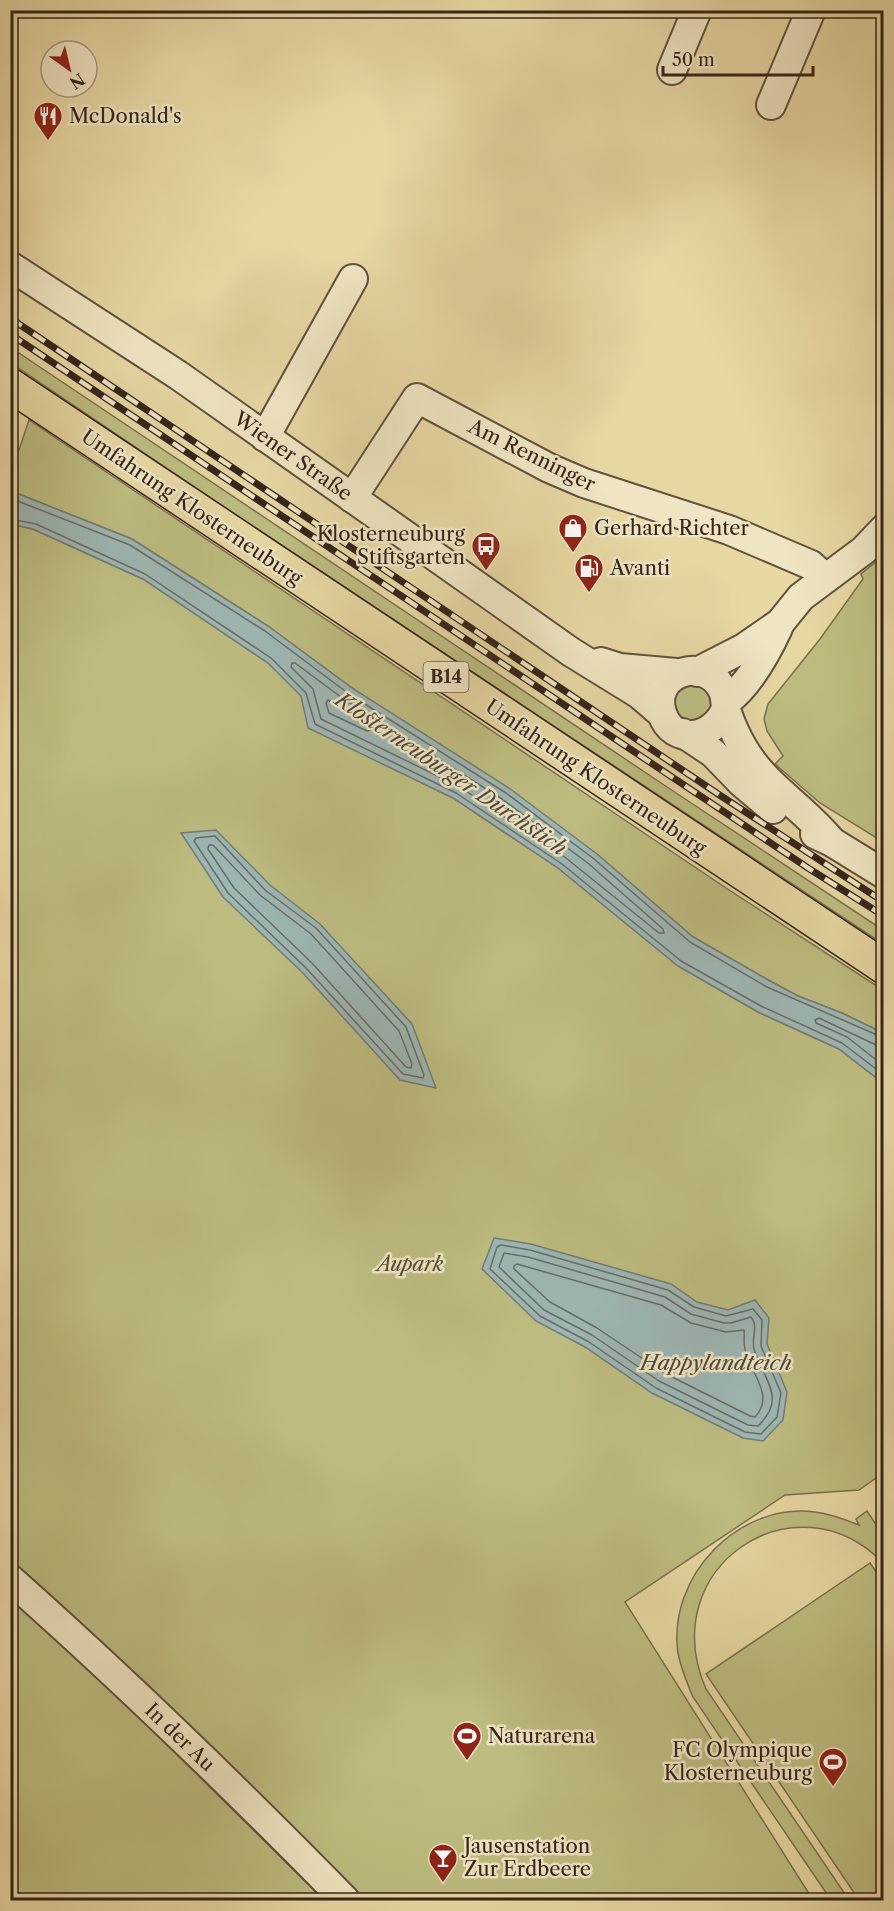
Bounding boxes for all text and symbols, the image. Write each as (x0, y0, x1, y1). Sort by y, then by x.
north arrow (39, 39, 99, 99)
scale bar (663, 39, 813, 77)
text: 50 m (672, 49, 715, 71)
text: N (66, 69, 89, 94)
restaurant icon: McDonald's (32, 100, 64, 142)
place label: McDonald's (69, 104, 182, 128)
street label: Wiener Straße (228, 406, 357, 506)
street label: Am Renninger (464, 413, 600, 496)
street label: Umfahrung Klosterneuburg (77, 424, 307, 590)
shop icon: Gerhard Richter (557, 512, 589, 554)
place label: Gerhard Richter (594, 516, 749, 540)
place label: Klosterneuburg Stiftsgarten (317, 522, 465, 569)
bus stop icon: Klosterneuburg Stiftsgarten (470, 530, 502, 572)
fuel station icon: Avanti (573, 552, 605, 594)
place label: Avanti (609, 556, 670, 580)
road number: B14 (424, 662, 468, 692)
water label: Klosterneuburger Durchstich (329, 686, 572, 860)
street label: Umfahrung Klosterneuburg (481, 694, 711, 860)
park label: Aupark (374, 1252, 444, 1276)
water label: Happylandteich (638, 1350, 792, 1375)
street label: In der Au (140, 1698, 220, 1776)
sports icon: Naturarena (451, 1720, 483, 1762)
place label: Naturarena (488, 1724, 596, 1748)
place label: FC Olympique Klosterneuburg (664, 1738, 812, 1785)
sports icon: FC Olympique Klosterneuburg (817, 1746, 849, 1788)
place label: Jausenstation Zur Erdbeere (461, 1834, 591, 1881)
bar icon: Jausenstation Zur Erdbeere (427, 1842, 459, 1884)

